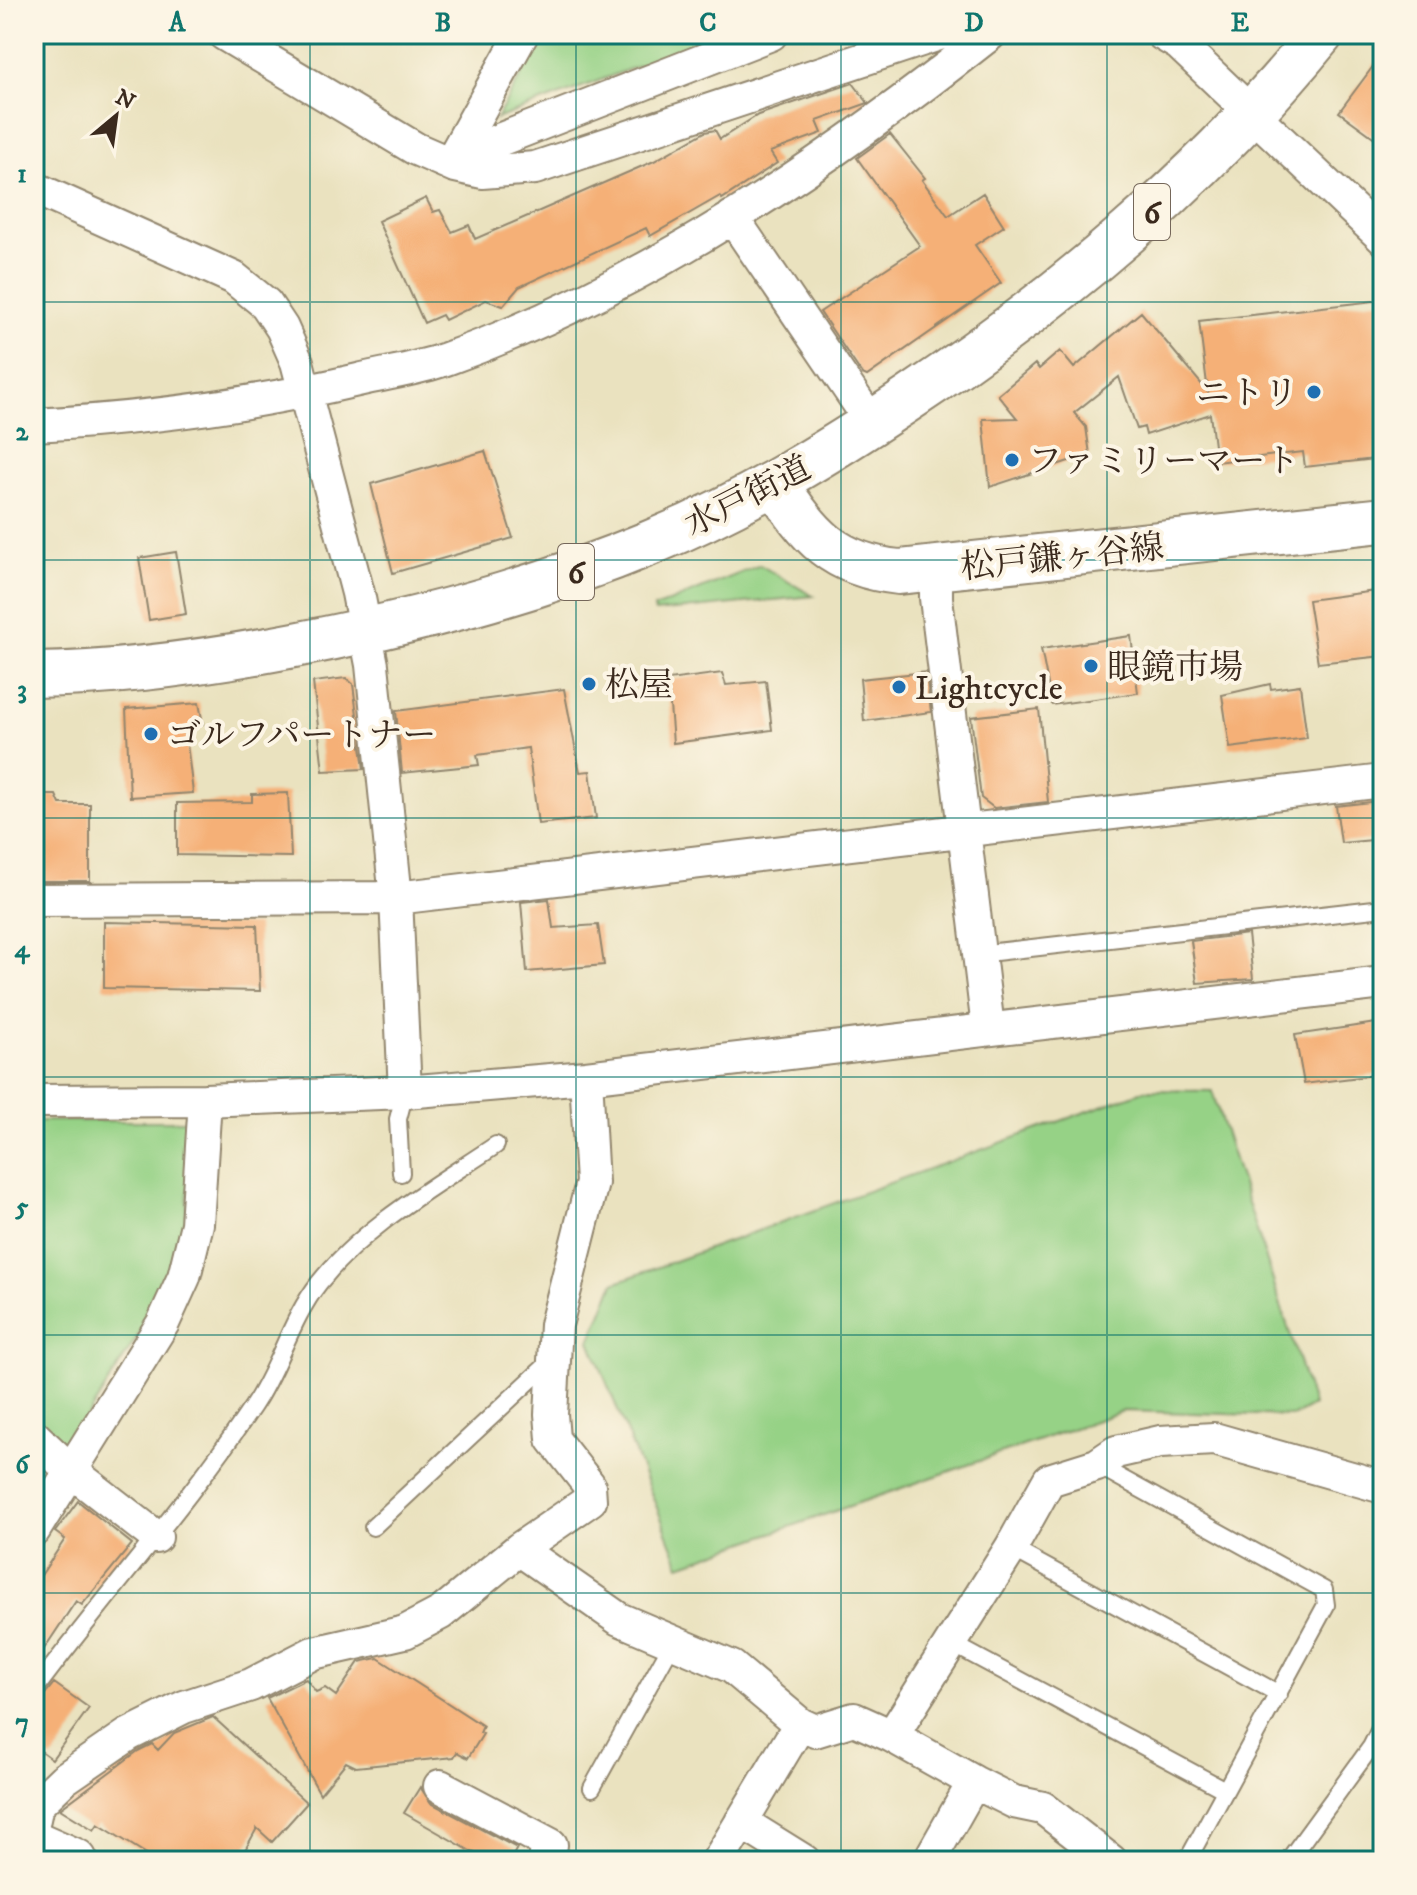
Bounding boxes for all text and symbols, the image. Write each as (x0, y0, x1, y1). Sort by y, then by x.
text: A (168, 7, 187, 40)
text: B (435, 7, 451, 40)
text: C (699, 7, 717, 40)
text: D (964, 7, 984, 40)
text: E (1231, 7, 1249, 40)
north arrow (76, 76, 156, 156)
text: N (111, 84, 139, 116)
text: 1 (17, 158, 27, 191)
road number: 6 (1134, 184, 1170, 240)
place label: ニトリ (1196, 373, 1298, 415)
marker: ニトリ (1305, 383, 1323, 401)
text: 2 (16, 416, 30, 449)
place label: ファミリーマート (1028, 441, 1299, 483)
street label: 水戸街道 (678, 447, 818, 546)
marker: ファミリーマート (1003, 451, 1021, 469)
street label: 松戸鎌ヶ谷線 (959, 526, 1166, 590)
road number: 6 (558, 544, 594, 600)
place label: 眼鏡市場 (1107, 647, 1243, 689)
marker: 眼鏡市場 (1082, 657, 1100, 675)
place label: 松屋 (605, 665, 673, 707)
place label: Lightcycle (915, 668, 1063, 710)
text: 3 (17, 674, 27, 707)
marker: 松屋 (580, 675, 598, 693)
marker: Lightcycle (890, 678, 908, 696)
place label: ゴルフパートナー (167, 715, 436, 757)
marker: ゴルフパートナー (142, 725, 160, 743)
text: 4 (15, 933, 31, 966)
text: 5 (15, 1191, 29, 1224)
text: 6 (15, 1449, 30, 1482)
text: 7 (15, 1707, 29, 1740)

